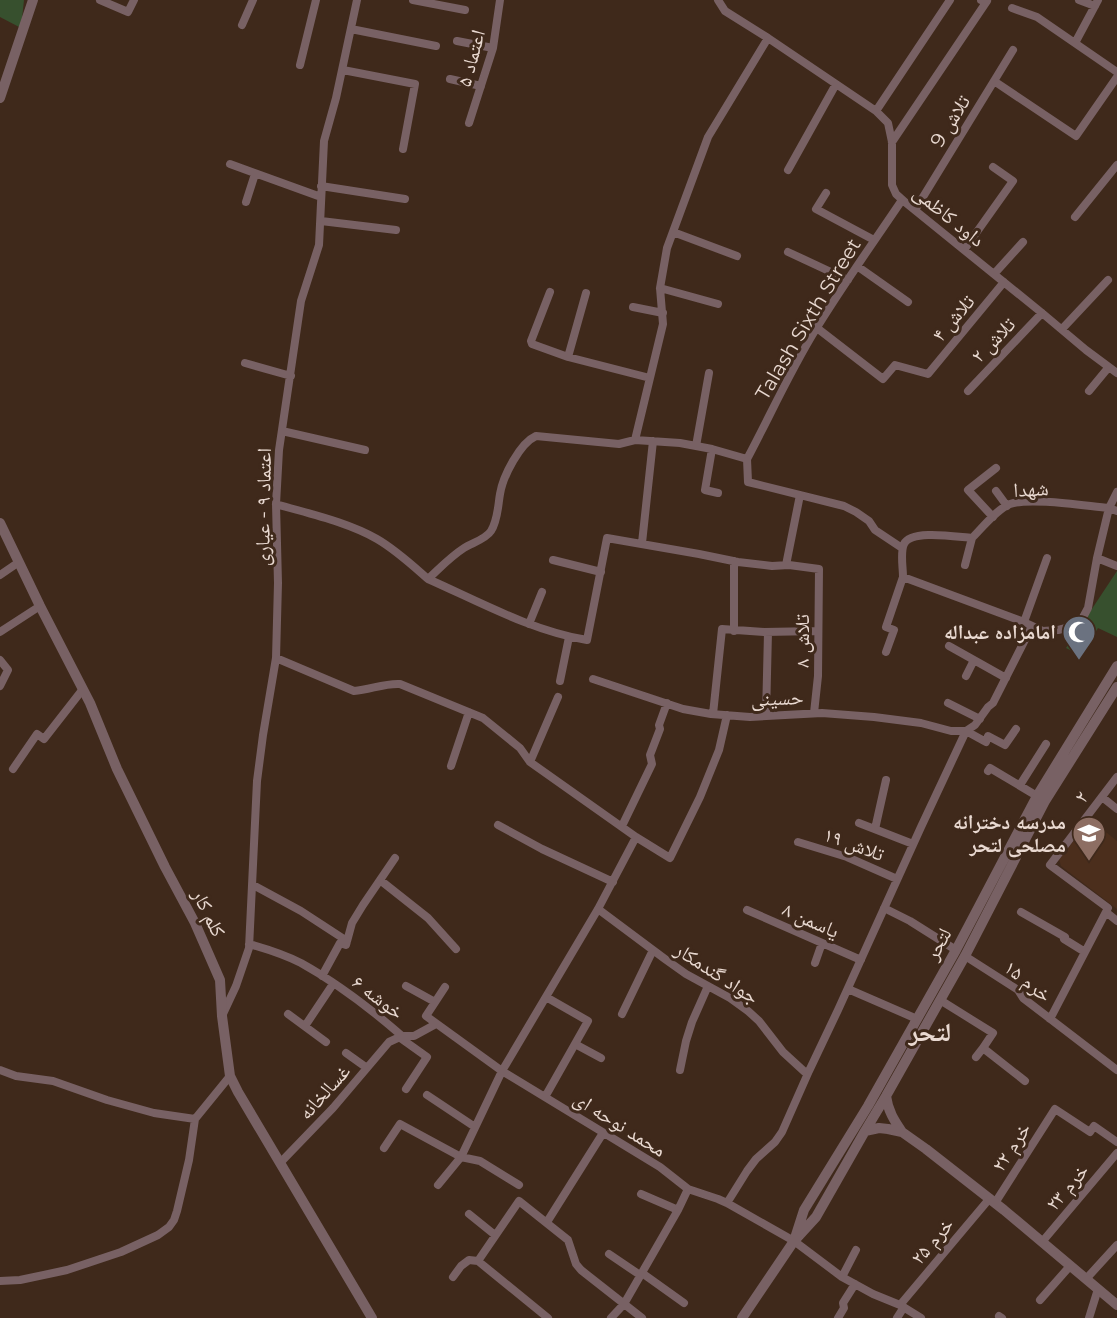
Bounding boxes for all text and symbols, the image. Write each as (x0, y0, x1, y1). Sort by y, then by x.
street label: اعتماد ۵ (452, 27, 490, 89)
street label: تلاش 9 (925, 90, 975, 151)
street label: داود کاظمی (909, 180, 989, 252)
street label: Talash Sixth Street (750, 234, 866, 404)
street label: تلاش ۴ (927, 290, 979, 346)
street label: تلاش ۲ (966, 312, 1020, 368)
street label: اعتماد ۹ - عیاری (250, 448, 276, 566)
street label: شهدا (1013, 476, 1049, 502)
street label: تلاش ۸ (790, 614, 814, 668)
mosque icon: امامزاده عبداله (1061, 614, 1097, 661)
place label: امامزاده عبداله (944, 620, 1056, 644)
street label: حسینی (750, 685, 804, 711)
street label: ۲ (1069, 786, 1093, 808)
place label: مدرسه دخترانه مصلحی لتحر (953, 810, 1066, 858)
school or university icon: مدرسه دخترانه مصلحی لتحر (1071, 815, 1107, 862)
street label: تلاش ۱۹ (821, 822, 888, 866)
street label: کلم کار (185, 884, 231, 942)
street label: یاسمن ۸ (779, 897, 843, 943)
street label: لتحر (919, 924, 956, 965)
street label: جواد گندمکار (670, 937, 764, 1009)
street label: خرم ۱۵ (998, 955, 1057, 1009)
street label: خوشه ۶ (347, 970, 409, 1024)
district label: لتحر (908, 1016, 951, 1048)
street label: غسالخانه (293, 1060, 355, 1124)
street label: محمد نوحه ای (569, 1086, 671, 1162)
street label: خرم ۲۲ (986, 1118, 1038, 1177)
street label: خرم ۲۳ (1041, 1158, 1095, 1217)
street label: خرم ۲۵ (906, 1212, 960, 1271)

